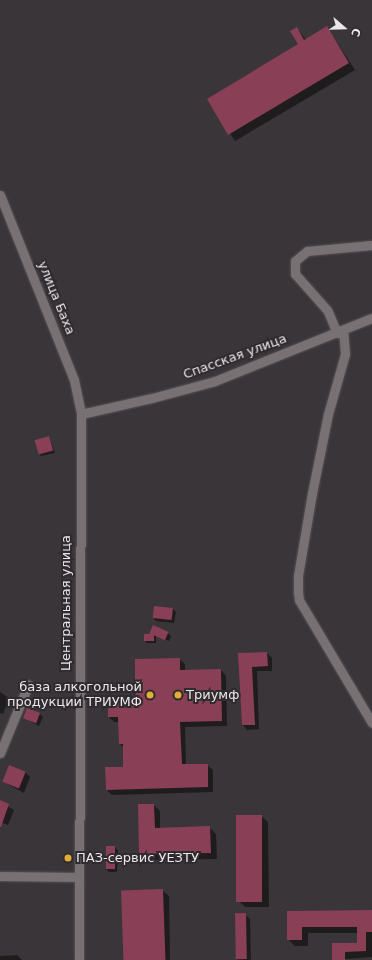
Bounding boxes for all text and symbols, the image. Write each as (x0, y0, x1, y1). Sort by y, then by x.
north arrow (324, 8, 364, 48)
text: С (348, 26, 363, 38)
street label: улица Баха (34, 259, 78, 337)
street label: Спасская улица (181, 331, 289, 383)
street label: Центральная улица (58, 535, 74, 671)
place label: база алкогольной продукции ТРИУМФ (7, 680, 142, 711)
place label: Триумф (186, 687, 239, 703)
marker: база алкогольной продукции ТРИУМФ (145, 690, 155, 700)
marker: Триумф (173, 690, 183, 700)
place label: ПАЗ-сервис УЕЗТУ (76, 850, 199, 866)
marker: ПАЗ-сервис УЕЗТУ (63, 853, 73, 863)

